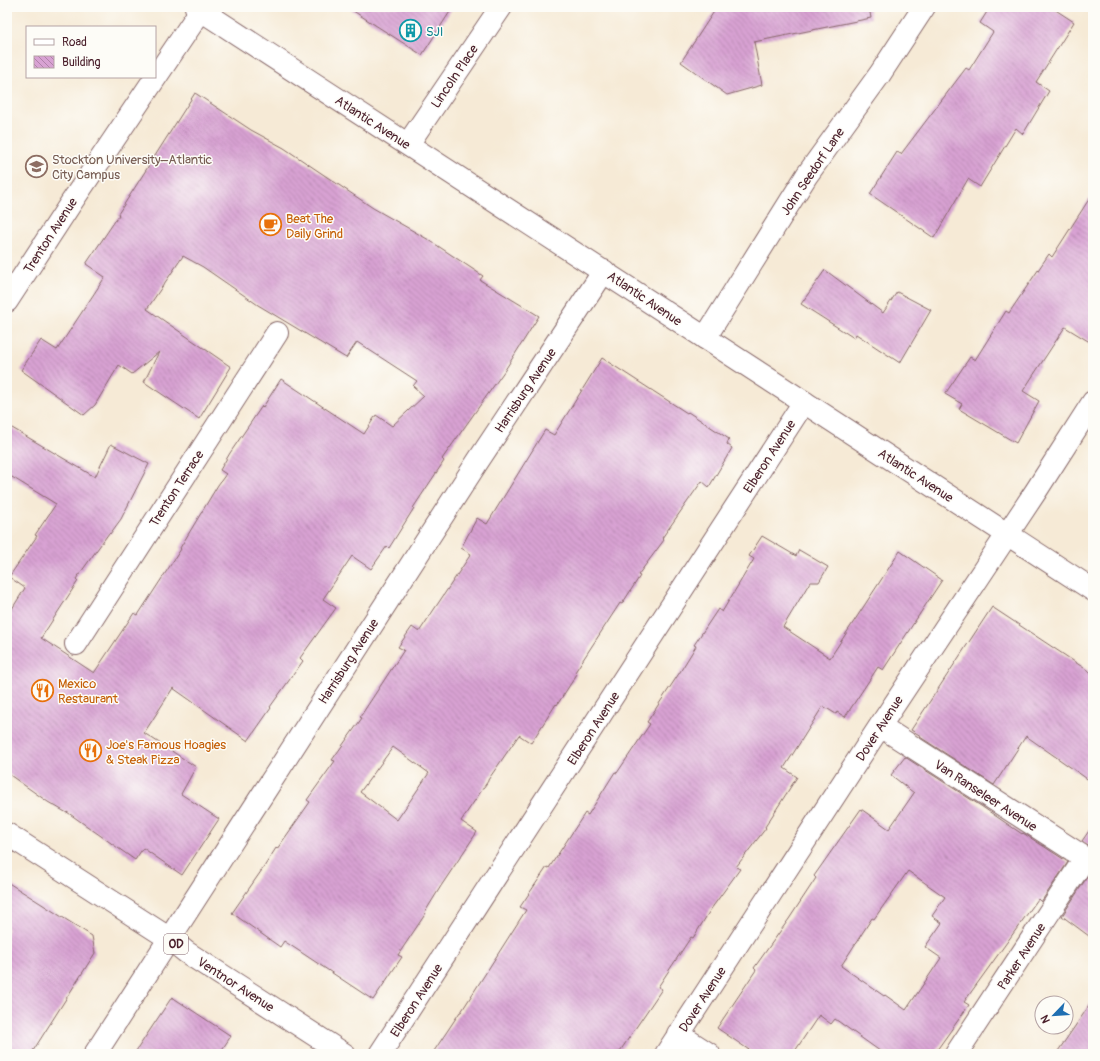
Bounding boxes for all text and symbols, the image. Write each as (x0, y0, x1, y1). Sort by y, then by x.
building icon: SJI (398, 18, 424, 44)
place label: SJI (426, 24, 443, 40)
legend (26, 26, 156, 78)
text: Road (62, 35, 87, 50)
street label: Lincoln Place (428, 41, 482, 111)
text: Building (62, 55, 101, 70)
street label: Atlantic Avenue (332, 93, 414, 153)
street label: John Seedorf Lane (778, 124, 848, 219)
place label: Stockton University–Atlantic City Campus (52, 152, 212, 183)
school or university icon: Stockton University–Atlantic City Campus (23, 153, 49, 179)
street label: Trenton Avenue (20, 194, 82, 276)
place label: Beat The Daily Grind (286, 211, 343, 242)
cafe icon: Beat The Daily Grind (257, 212, 283, 238)
street label: Atlantic Avenue (604, 268, 685, 330)
street label: Harrisburg Avenue (492, 345, 560, 436)
street label: Elberon Avenue (740, 416, 800, 496)
street label: Atlantic Avenue (875, 446, 957, 506)
street label: Trenton Terrace (146, 447, 208, 530)
street label: Harrisburg Avenue (315, 615, 383, 707)
place label: Mexico Restaurant (58, 676, 119, 707)
restaurant icon: Mexico Restaurant (29, 677, 55, 703)
street label: Elberon Avenue (564, 688, 624, 768)
street label: Dover Avenue (853, 692, 907, 764)
place label: Joe's Famous Hoagies & Steak Pizza (106, 737, 226, 768)
restaurant icon: Joe's Famous Hoagies & Steak Pizza (78, 738, 104, 764)
street label: Van Ranseleer Avenue (931, 757, 1040, 835)
street label: Parker Avenue (994, 920, 1050, 993)
road number: OD (164, 934, 188, 954)
street label: Ventnor Avenue (194, 954, 277, 1016)
street label: Elberon Avenue (387, 960, 447, 1040)
street label: Dover Avenue (676, 963, 730, 1035)
north arrow (1034, 995, 1074, 1035)
text: N (1038, 1012, 1053, 1025)

